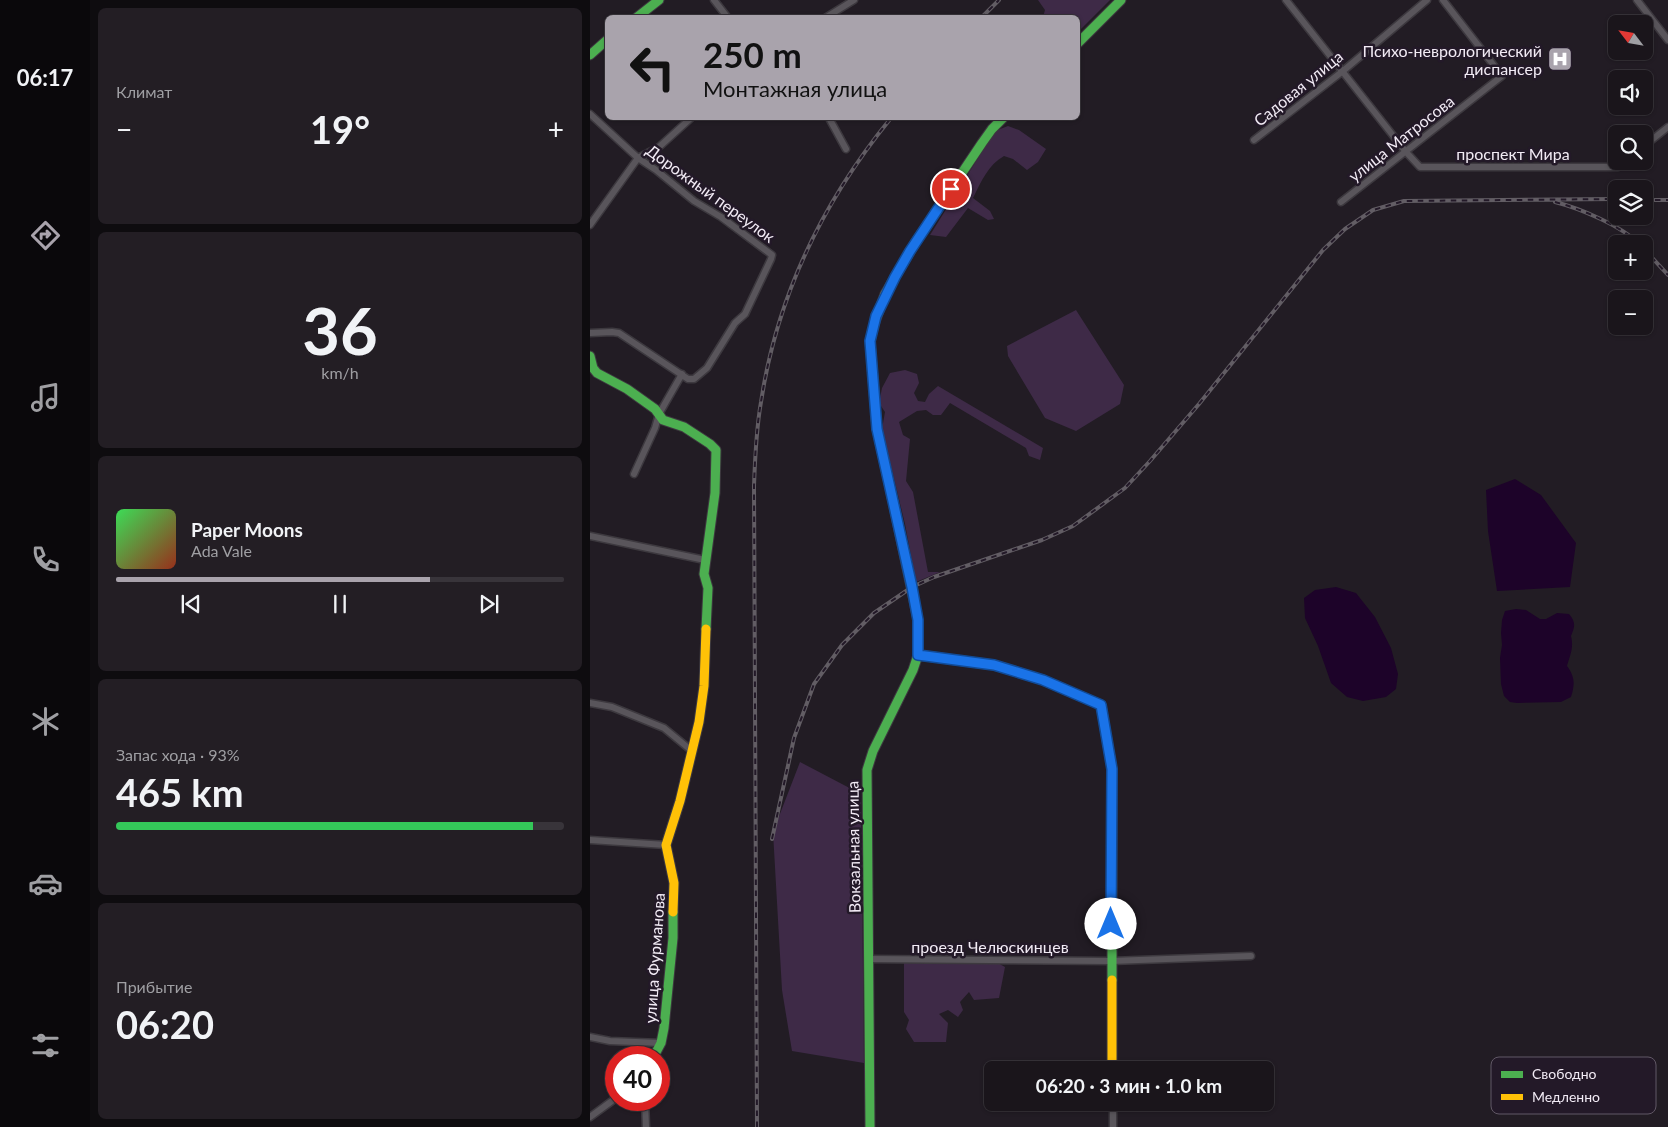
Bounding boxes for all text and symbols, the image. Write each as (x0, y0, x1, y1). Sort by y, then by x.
north arrow (1608, 15, 1652, 60)
map controls (1608, 15, 1653, 335)
text: 250 m (703, 33, 802, 75)
icon: left (620, 35, 685, 100)
place label: Психо-неврологический диспансер (1363, 41, 1542, 78)
street label: Садовая улица (1250, 46, 1346, 130)
hospital icon: Психо-неврологический диспансер (1547, 46, 1573, 72)
text: 06:17 (17, 64, 73, 91)
button: sound (1608, 70, 1653, 115)
text: Монтажная улица (703, 75, 887, 102)
text: Климат (116, 82, 172, 101)
street label: улица Матросова (1344, 91, 1458, 185)
text: 19° (310, 106, 370, 152)
text: − (116, 112, 132, 146)
text: + (548, 112, 564, 146)
button: search (1608, 125, 1653, 170)
street label: Дорожный переулок (643, 140, 780, 246)
street label: проспект Мира (1456, 144, 1570, 163)
pin (930, 168, 972, 210)
icon: arrive (937, 175, 965, 203)
button: layers (1608, 180, 1653, 225)
icon: directions (28, 218, 63, 253)
button: + (1608, 235, 1653, 280)
button: − (1608, 290, 1653, 335)
text: 36 (302, 291, 378, 369)
text: km/h (321, 363, 359, 382)
icon: music (28, 380, 63, 415)
text: Paper Moons (191, 518, 303, 541)
text: Ada Vale (191, 541, 252, 560)
icon: phone (28, 542, 63, 577)
icon: previous (177, 590, 205, 618)
icon: pause (326, 590, 354, 618)
icon: next (475, 590, 503, 618)
icon: climate (28, 704, 63, 739)
text: Запас хода · 93% (116, 745, 240, 764)
text: 465 km (116, 769, 244, 815)
street label: Вокзальная улица (842, 781, 864, 913)
icon: car (28, 866, 63, 901)
street label: улица Фурманова (640, 892, 668, 1024)
position arrow (1084, 897, 1136, 949)
street label: проезд Челюскинцев (911, 937, 1069, 956)
text: Прибытие (116, 977, 192, 996)
text: 06:20 (116, 1001, 214, 1047)
icon: filters (28, 1028, 63, 1063)
speed limit sign: 40 (605, 1046, 670, 1111)
legend (1491, 1057, 1656, 1114)
text: Свободно (1532, 1065, 1597, 1082)
text: 06:20 · 3 мин · 1.0 km (1036, 1074, 1222, 1097)
text: Медленно (1532, 1088, 1600, 1105)

